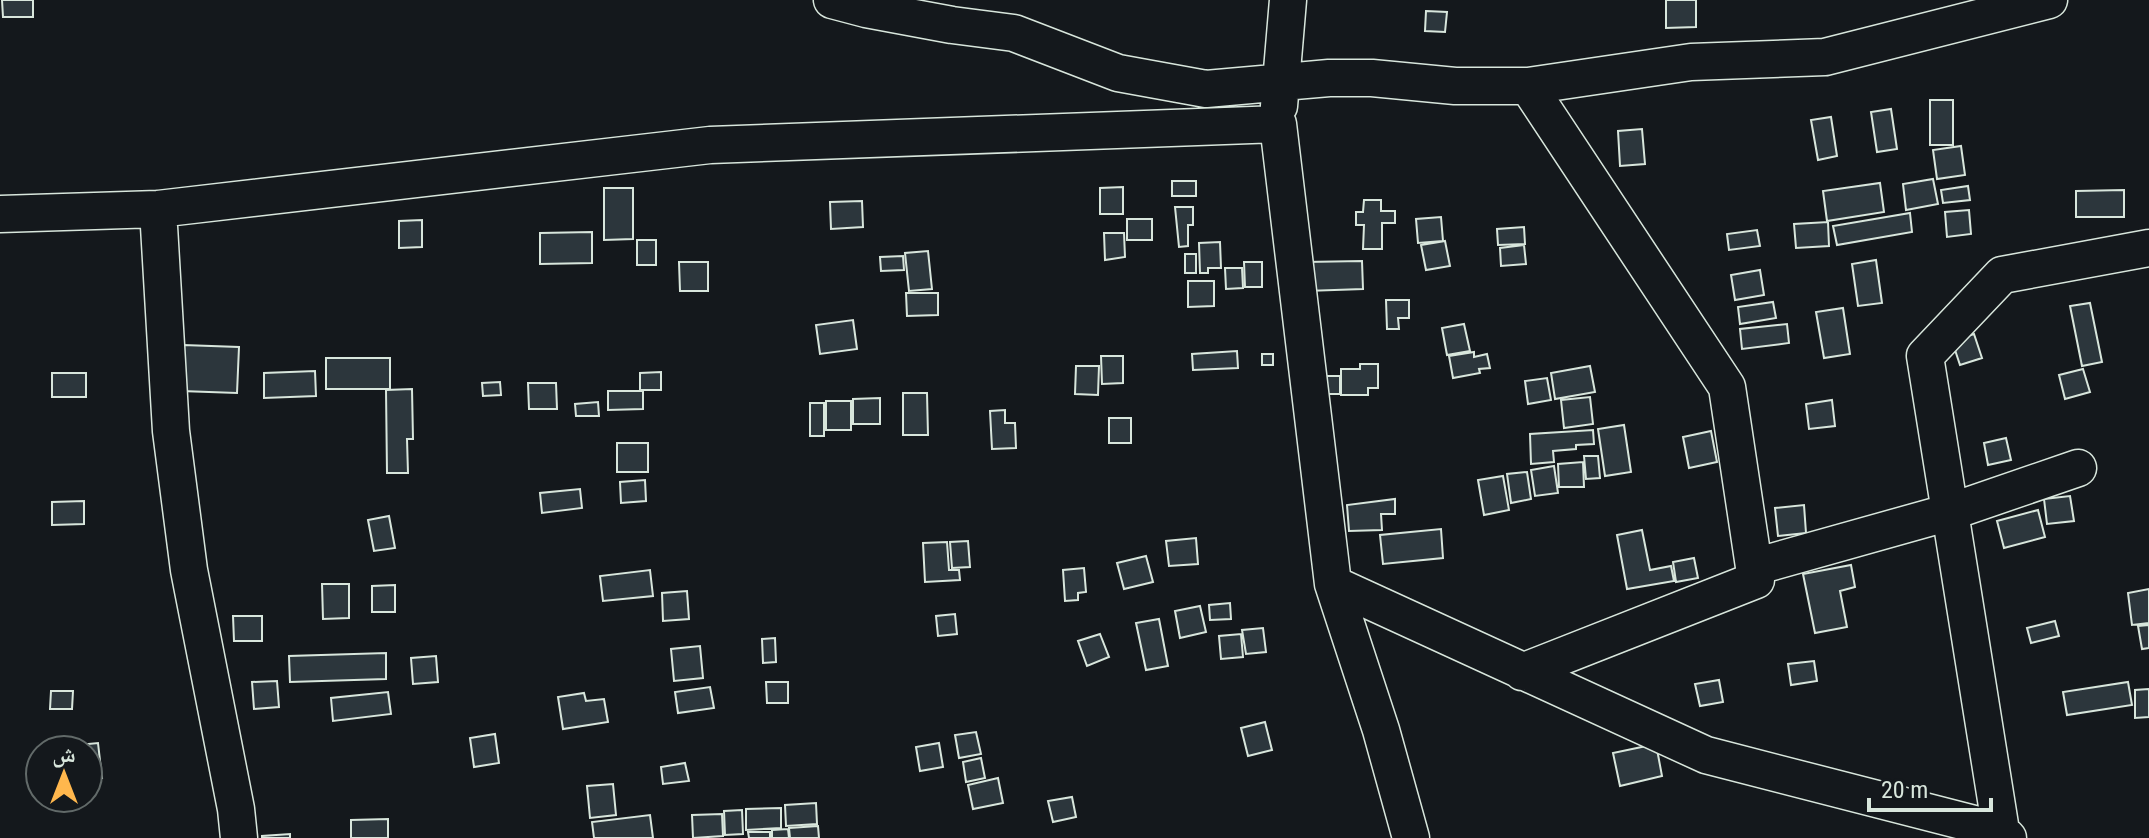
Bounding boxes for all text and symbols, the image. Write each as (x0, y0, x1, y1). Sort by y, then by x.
north arrow (24, 734, 104, 814)
text: ش (52, 742, 76, 768)
scale bar (1869, 762, 1991, 812)
text: 20 m (1881, 776, 1928, 804)

